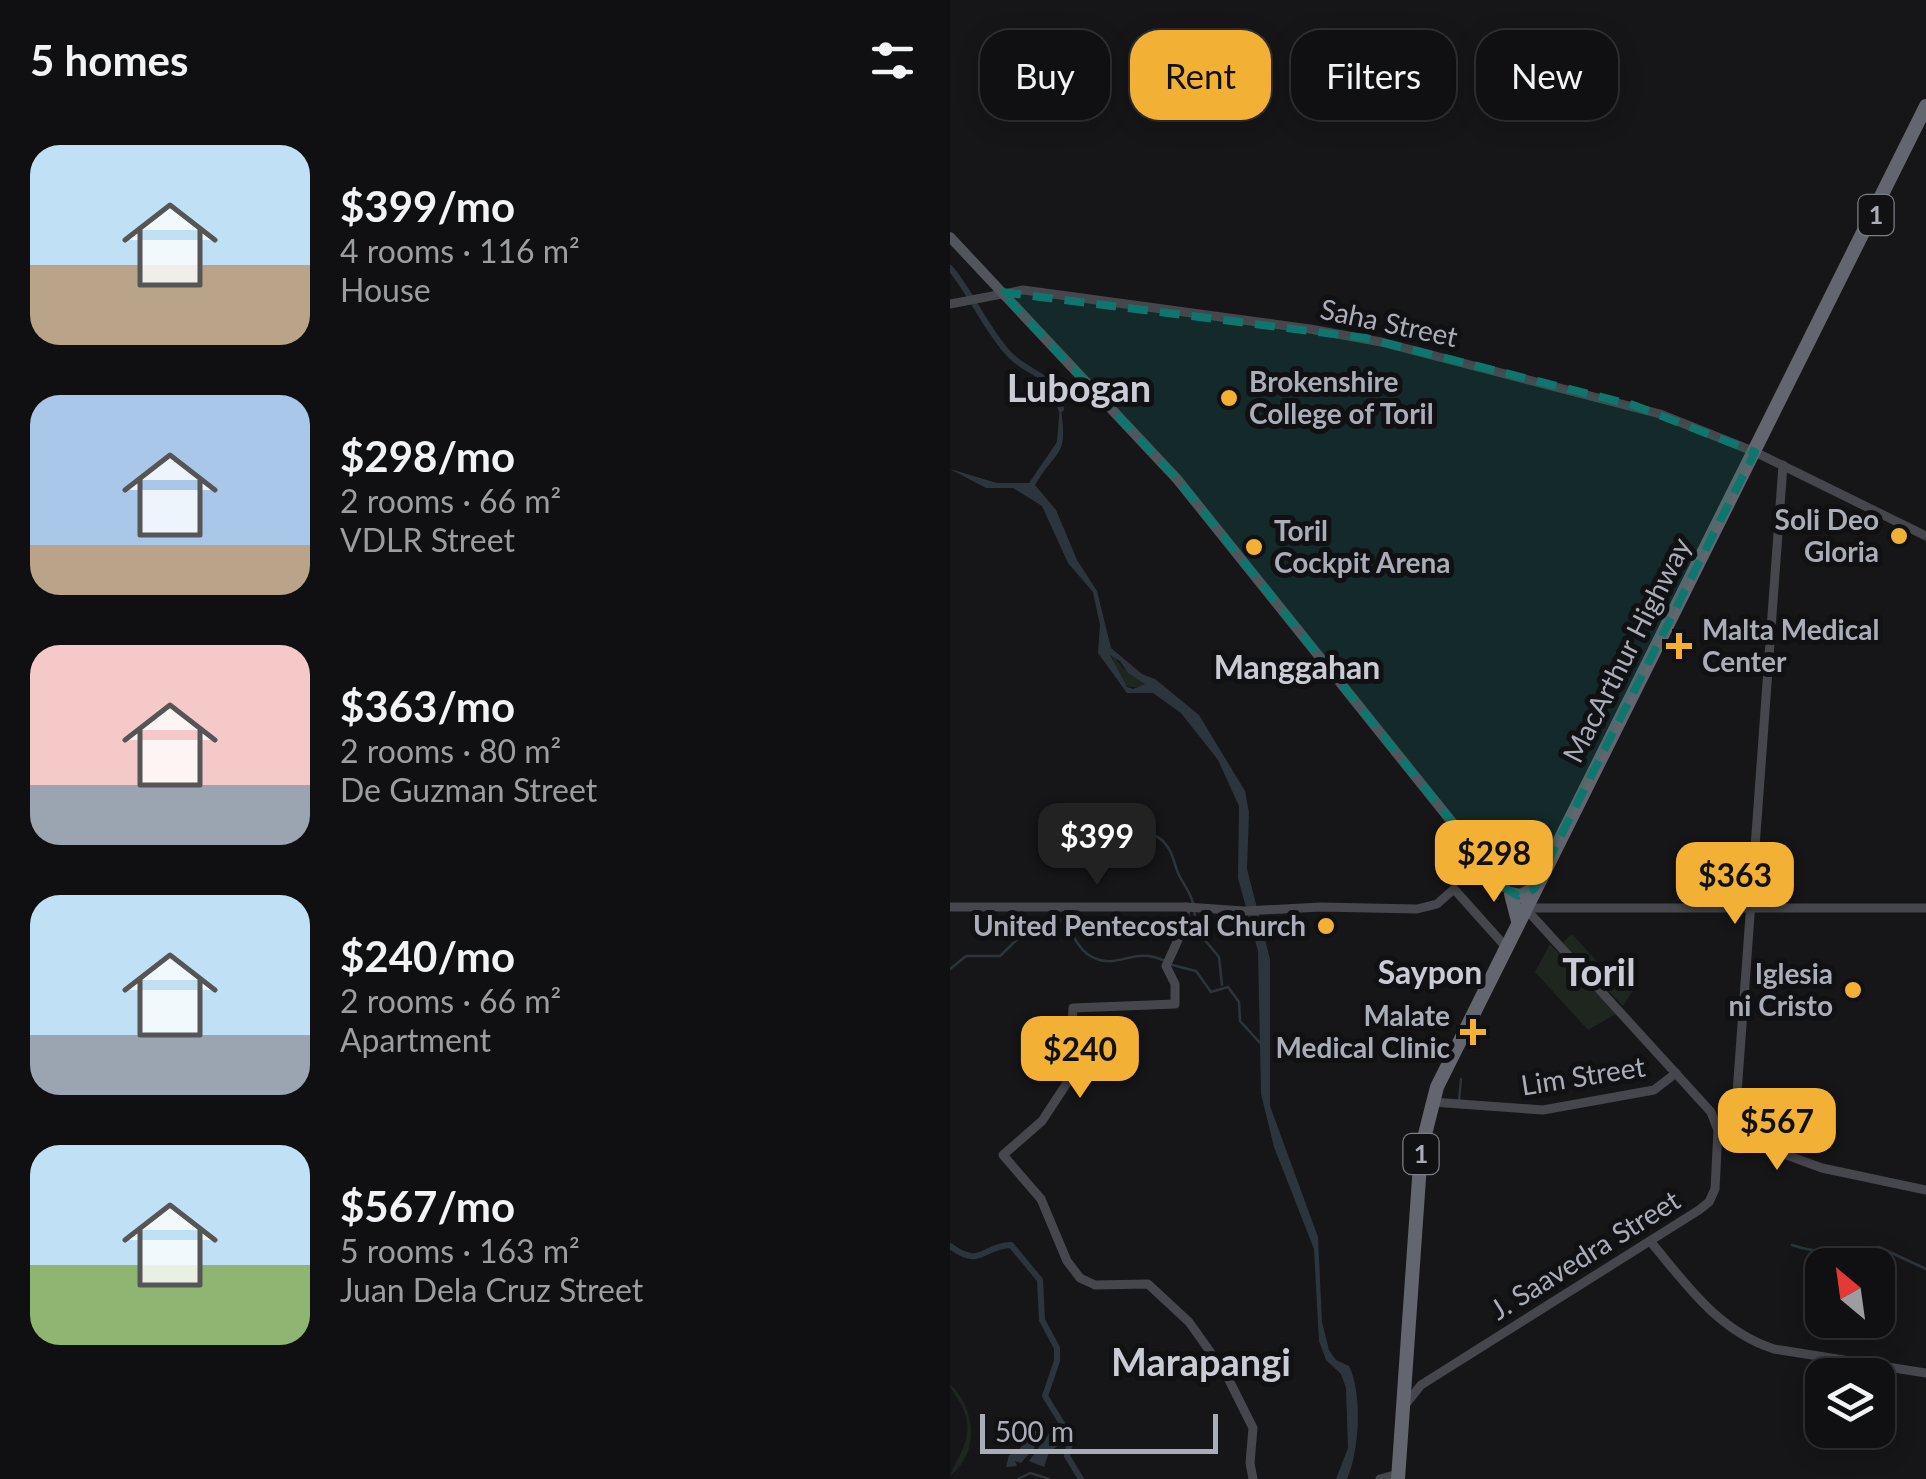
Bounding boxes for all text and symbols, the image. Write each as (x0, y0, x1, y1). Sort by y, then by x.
chip: Buy (980, 30, 1110, 120)
chip: Rent (1130, 30, 1271, 120)
chip: Filters (1291, 30, 1456, 120)
chip: New (1476, 30, 1618, 120)
icon: filters (865, 33, 920, 88)
text: 5 homes (30, 35, 188, 85)
text: $399/mo (340, 181, 515, 231)
icon: home (110, 185, 230, 305)
road number: 1 (1858, 195, 1894, 235)
text: 4 rooms · 116 m² (340, 231, 580, 270)
text: House (340, 270, 431, 309)
street label: Saha Street (1318, 291, 1461, 353)
district label: Lubogan (1007, 364, 1151, 410)
place label: Brokenshire College of Toril (1249, 364, 1434, 430)
marker: Brokenshire College of Toril (1218, 387, 1240, 409)
text: $298/mo (340, 431, 515, 481)
icon: home (110, 435, 230, 555)
text: 2 rooms · 66 m² (340, 481, 561, 520)
place label: Soli Deo Gloria (1775, 502, 1879, 568)
place label: Toril Cockpit Arena (1274, 513, 1450, 579)
text: VDLR Street (340, 520, 515, 559)
marker: Soli Deo Gloria (1888, 525, 1910, 547)
street label: MacArthur Highway (1555, 531, 1698, 768)
marker: Toril Cockpit Arena (1243, 536, 1265, 558)
place label: Malta Medical Center (1702, 612, 1879, 678)
marker: Malta Medical Center (1666, 633, 1692, 659)
district label: Manggahan (1214, 647, 1380, 686)
text: $363/mo (340, 681, 515, 731)
icon: home (110, 685, 230, 805)
text: 2 rooms · 80 m² (340, 731, 561, 770)
text: De Guzman Street (340, 770, 597, 809)
pin: $399 (1038, 803, 1156, 888)
text: $399 (1060, 816, 1134, 855)
pin: $298 (1435, 820, 1553, 905)
text: $298 (1457, 833, 1531, 872)
pin: $363 (1676, 842, 1794, 927)
text: $363 (1698, 855, 1772, 894)
place label: United Pentecostal Church (973, 908, 1306, 942)
marker: United Pentecostal Church (1315, 915, 1337, 937)
text: $240/mo (340, 931, 515, 981)
icon: home (110, 935, 230, 1055)
district label: Toril (1562, 948, 1636, 994)
district label: Saypon (1378, 952, 1482, 991)
place label: Iglesia ni Cristo (1729, 956, 1833, 1022)
marker: Iglesia ni Cristo (1842, 979, 1864, 1001)
text: 2 rooms · 66 m² (340, 981, 561, 1020)
place label: Malate Medical Clinic (1276, 998, 1450, 1064)
pin: $240 (1021, 1016, 1139, 1101)
marker: Malate Medical Clinic (1460, 1019, 1486, 1045)
text: Apartment (340, 1020, 491, 1059)
text: $240 (1043, 1029, 1117, 1068)
street label: Lim Street (1518, 1048, 1647, 1102)
pin: $567 (1718, 1088, 1836, 1173)
text: $567 (1740, 1101, 1814, 1140)
road number: 1 (1404, 1134, 1438, 1174)
text: $567/mo (340, 1181, 515, 1231)
street label: J. Saavedra Street (1483, 1182, 1686, 1326)
icon: home (110, 1185, 230, 1305)
text: 5 rooms · 163 m² (340, 1231, 580, 1270)
north arrow (1805, 1248, 1895, 1338)
map controls (1805, 1248, 1895, 1448)
text: Juan Dela Cruz Street (340, 1270, 643, 1309)
district label: Marapangi (1111, 1338, 1291, 1384)
button: layers (1805, 1358, 1895, 1448)
scale bar (980, 1409, 1218, 1454)
text: 500 m (995, 1414, 1074, 1448)

